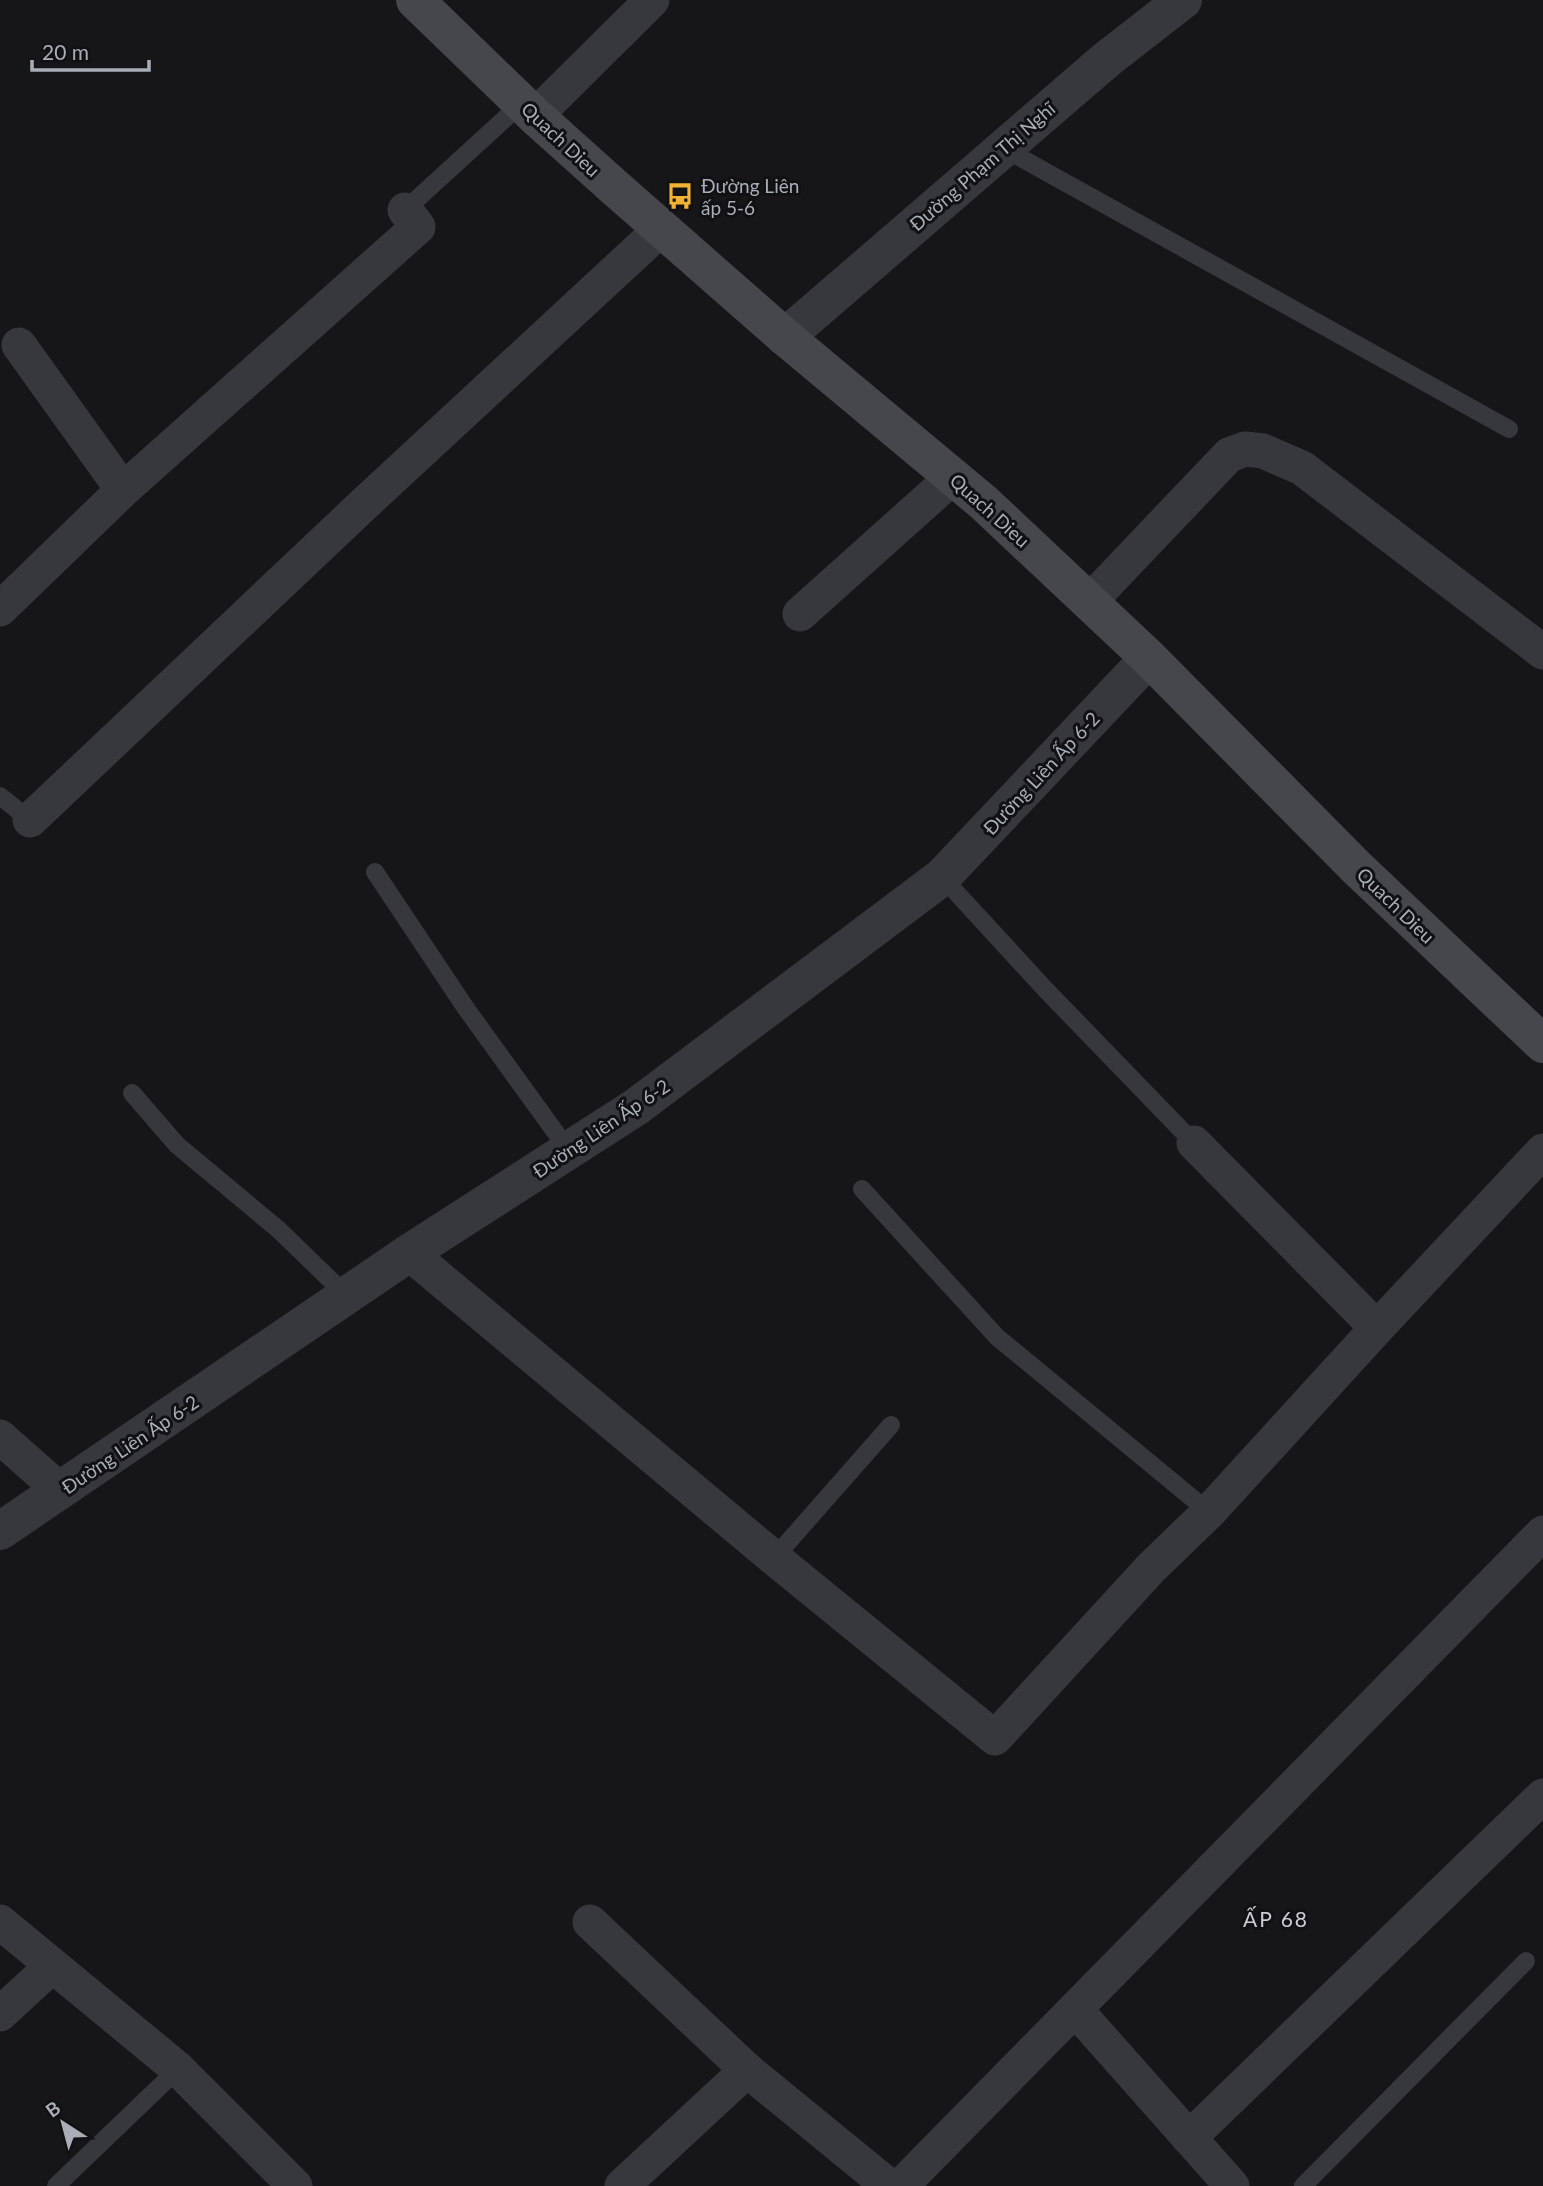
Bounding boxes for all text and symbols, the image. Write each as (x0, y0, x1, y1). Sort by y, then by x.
scale bar (32, 28, 149, 72)
text: 20 m (42, 39, 89, 64)
street label: Đường Phạm Thị Nghĩ (905, 96, 1060, 235)
street label: Quach Dieu (517, 97, 605, 181)
place label: Đường Liên ấp 5-6 (701, 174, 799, 219)
bus stop icon: Đường Liên ấp 5-6 (665, 181, 695, 211)
street label: Quach Dieu (945, 468, 1035, 552)
street label: Đường Liên Ấp 6-2 (978, 707, 1104, 839)
street label: Quach Dieu (1352, 862, 1440, 948)
street label: Đường Liên Ấp 6-2 (528, 1074, 674, 1182)
street label: Đường Liên Ấp 6-2 (57, 1390, 203, 1498)
district label: ẤP 68 (1243, 1906, 1309, 1931)
north arrow (28, 2088, 98, 2158)
text: B (41, 2096, 65, 2122)

